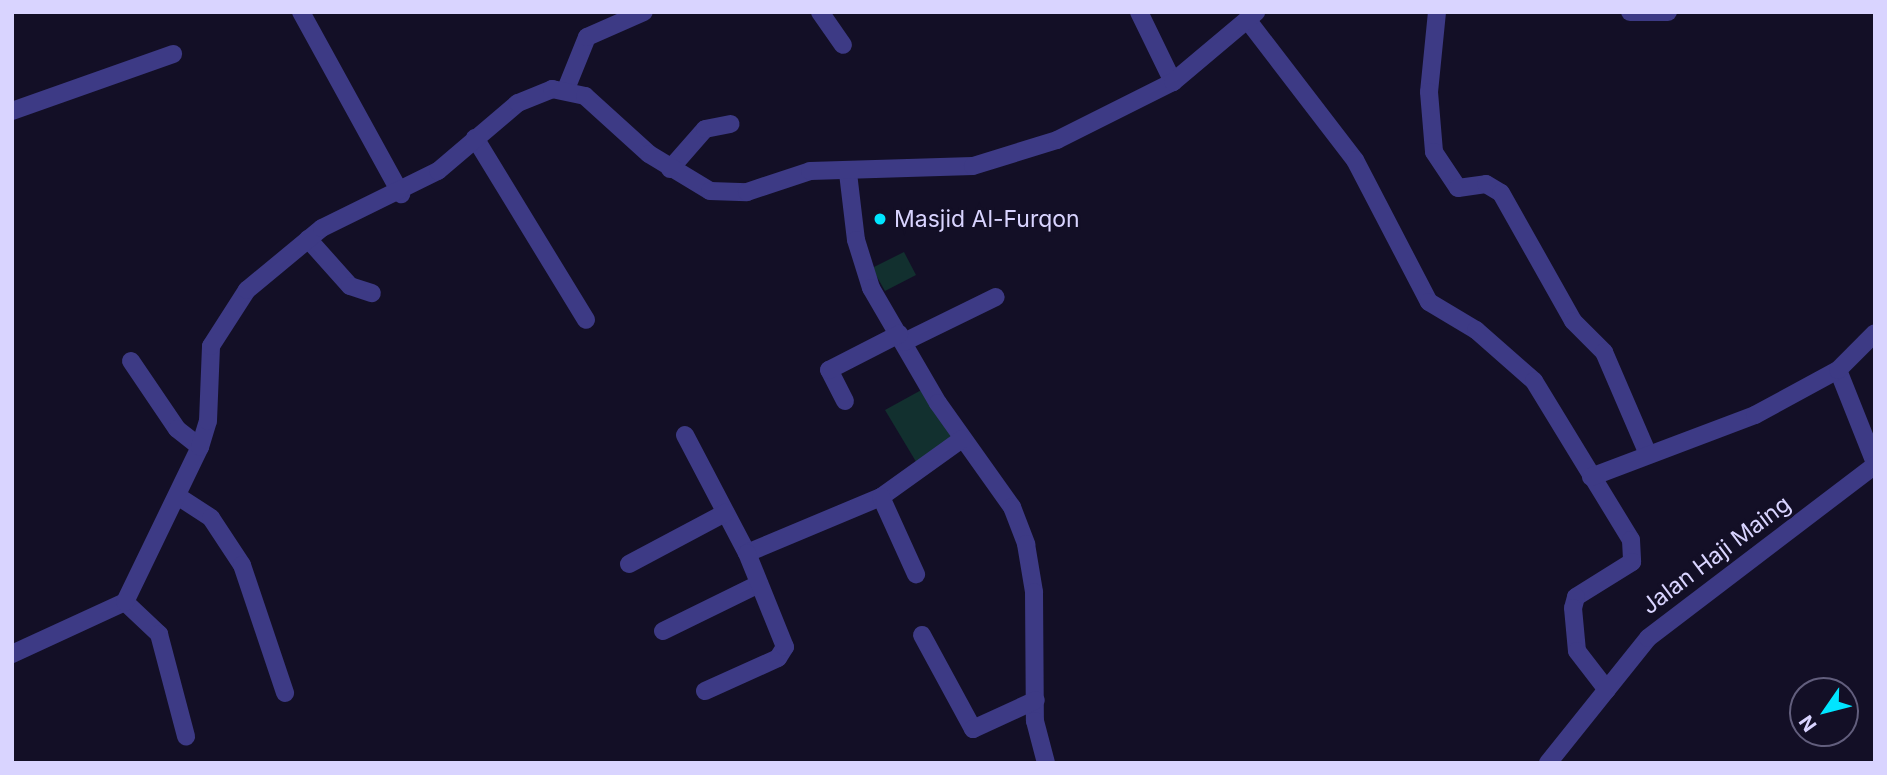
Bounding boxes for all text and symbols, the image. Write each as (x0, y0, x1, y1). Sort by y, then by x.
place label: Masjid Al-Furqon (894, 205, 1080, 233)
marker: Masjid Al-Furqon (872, 211, 888, 227)
street label: Jalan Haji Maing (1636, 490, 1796, 620)
north arrow (1789, 677, 1859, 747)
text: N (1794, 711, 1822, 736)

